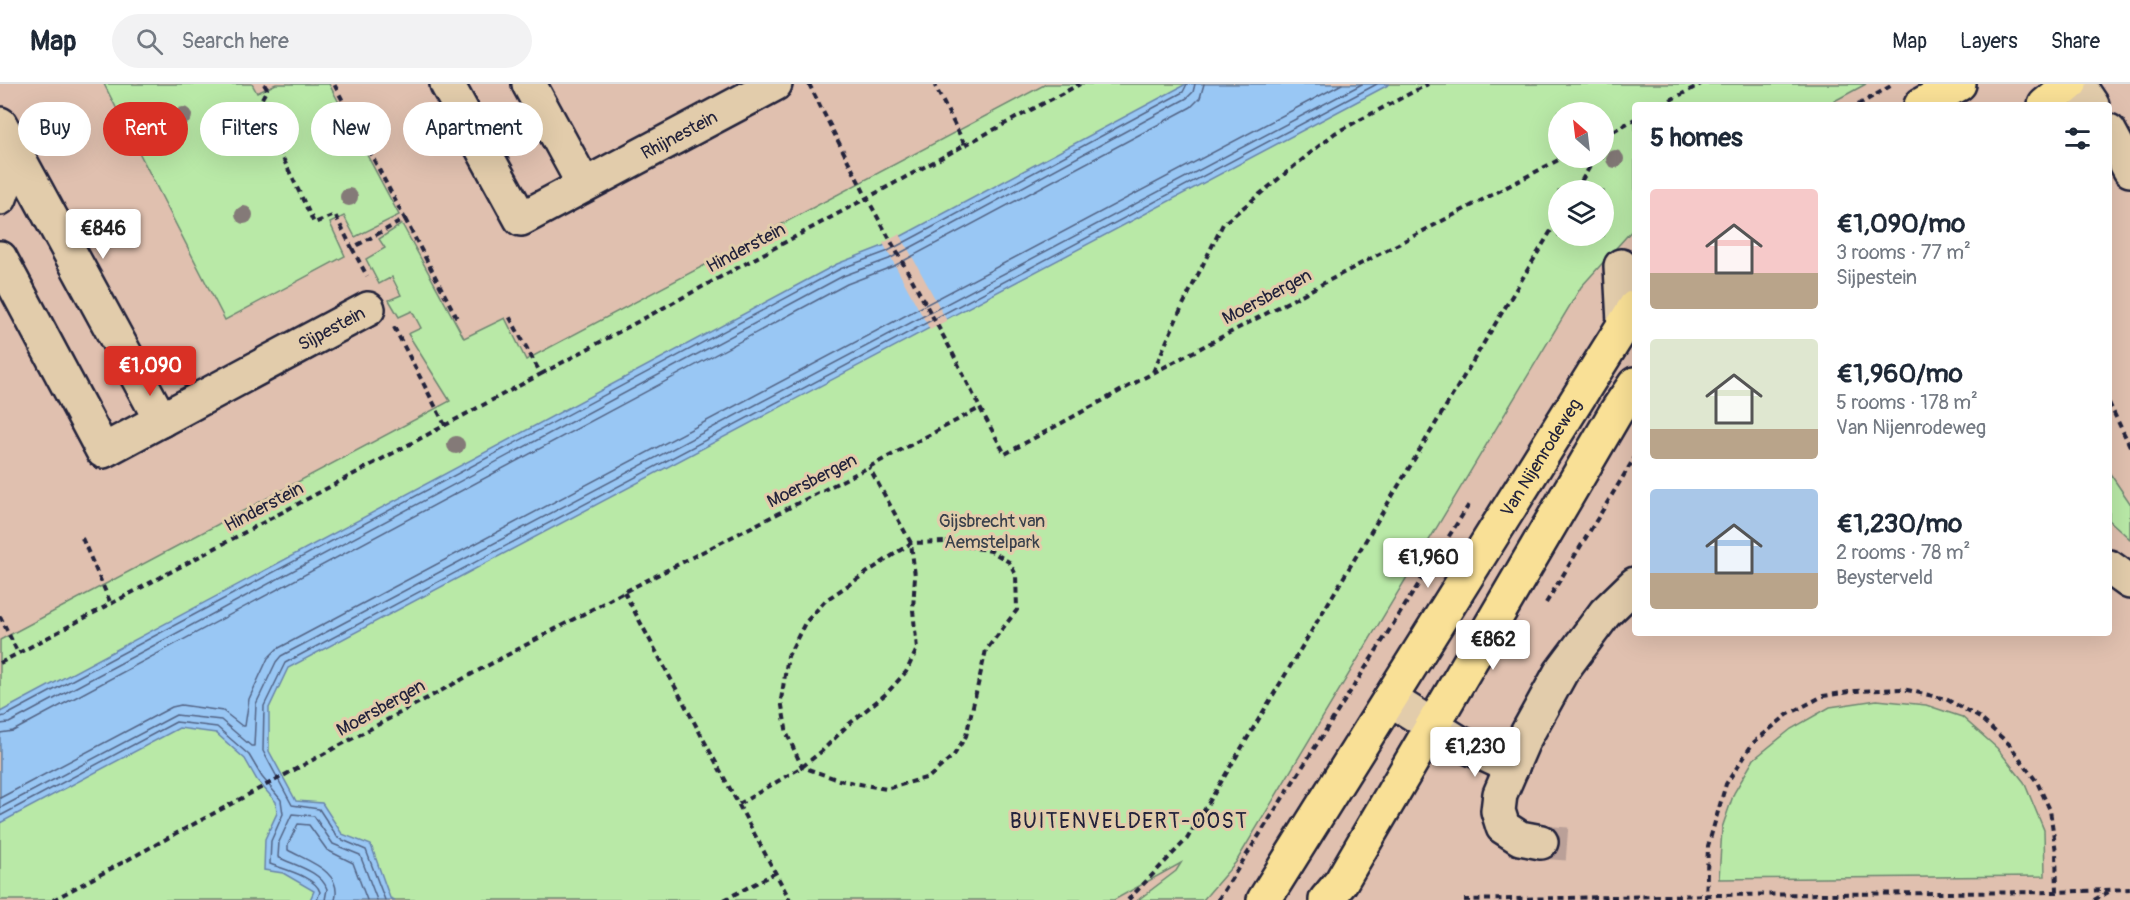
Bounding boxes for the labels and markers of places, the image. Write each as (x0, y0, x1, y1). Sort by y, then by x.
pin: €846 (67, 209, 139, 260)
pin: €1,090 (101, 346, 199, 397)
pin: €1,960 (1379, 538, 1477, 589)
pin: €862 (1457, 620, 1529, 671)
pin: €1,230 (1426, 727, 1524, 778)

